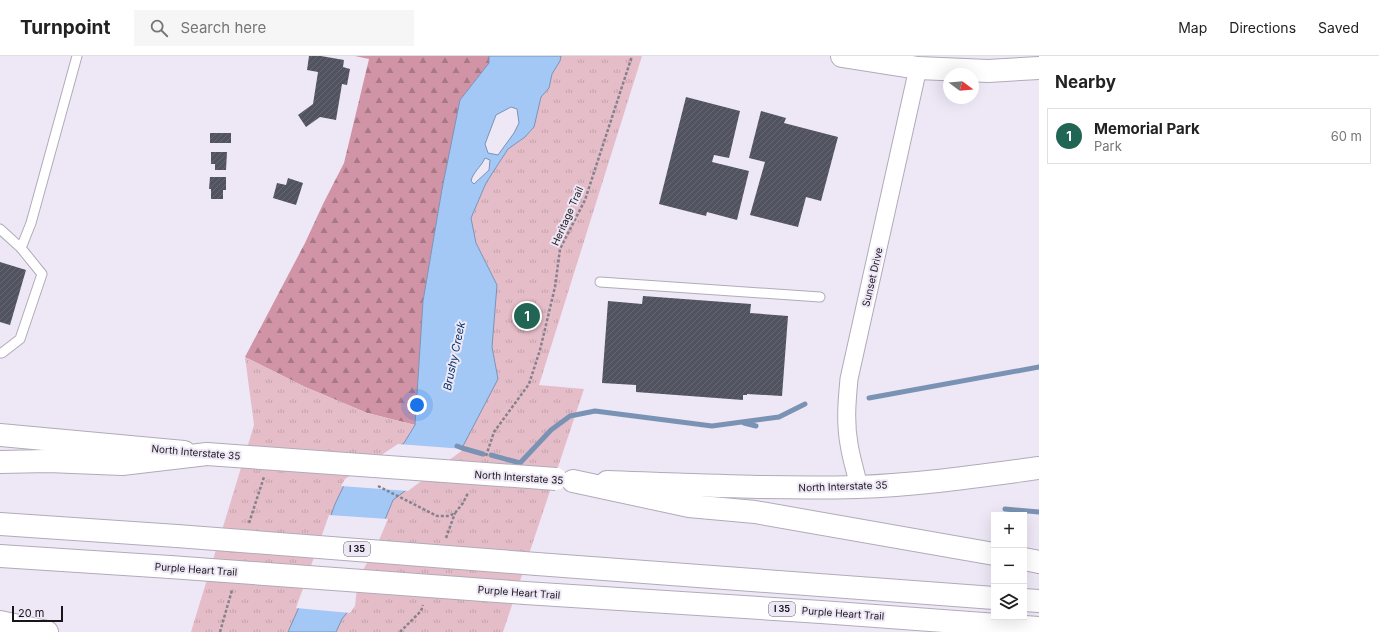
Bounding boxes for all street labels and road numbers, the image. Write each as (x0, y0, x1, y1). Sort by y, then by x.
street label: Heritage Trail (549, 185, 585, 247)
street label: Sunset Drive (859, 246, 885, 308)
street label: North Interstate 35 (151, 442, 241, 462)
street label: North Interstate 35 (474, 468, 564, 486)
street label: North Interstate 35 (798, 478, 888, 494)
road number: I 35 (344, 542, 370, 556)
street label: Purple Heart Trail (154, 560, 238, 578)
street label: Purple Heart Trail (477, 583, 561, 601)
road number: I 35 (769, 602, 795, 616)
street label: Purple Heart Trail (801, 604, 885, 622)

